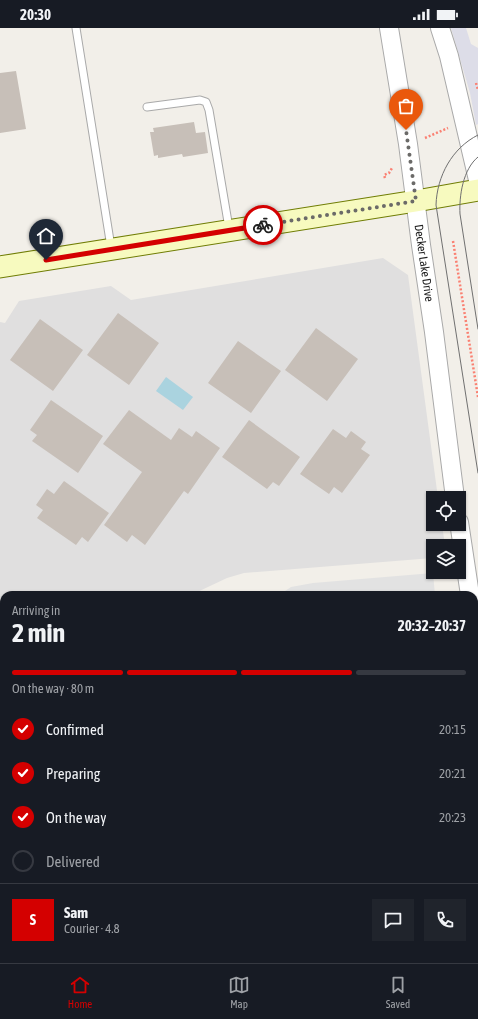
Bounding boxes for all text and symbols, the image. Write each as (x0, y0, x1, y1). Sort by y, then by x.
text: 20:30 (20, 6, 51, 23)
pin (389, 89, 423, 130)
icon: bag (395, 95, 417, 117)
courier (243, 205, 283, 245)
icon: bike (252, 214, 274, 236)
pin (29, 219, 63, 260)
street label: Decker Lake Drive (412, 223, 436, 303)
icon: home (35, 225, 57, 247)
map controls (426, 491, 466, 579)
button: locate (426, 491, 466, 531)
button: layers (426, 539, 466, 579)
text: Arriving in (12, 603, 60, 618)
text: 20:32–20:37 (398, 617, 466, 634)
text: 2 min (12, 618, 65, 648)
text: On the way · 80 m (12, 681, 94, 696)
icon: check (12, 718, 34, 740)
text: Confirmed (46, 721, 104, 738)
text: 20:15 (439, 722, 466, 737)
icon: check (12, 762, 34, 784)
text: Preparing (46, 765, 100, 782)
text: 20:21 (439, 766, 466, 781)
icon: check (12, 806, 34, 828)
text: On the way (46, 809, 107, 826)
text: 20:23 (439, 810, 466, 825)
text: Delivered (46, 853, 100, 870)
button: chat (372, 899, 414, 941)
button: phone (424, 899, 466, 941)
text: Sam (64, 904, 88, 921)
text: S (30, 911, 36, 928)
text: Courier · 4.8 (64, 921, 120, 936)
tab: Home (68, 974, 92, 1010)
tab: Map (228, 974, 250, 1010)
tab: Saved (386, 974, 410, 1010)

